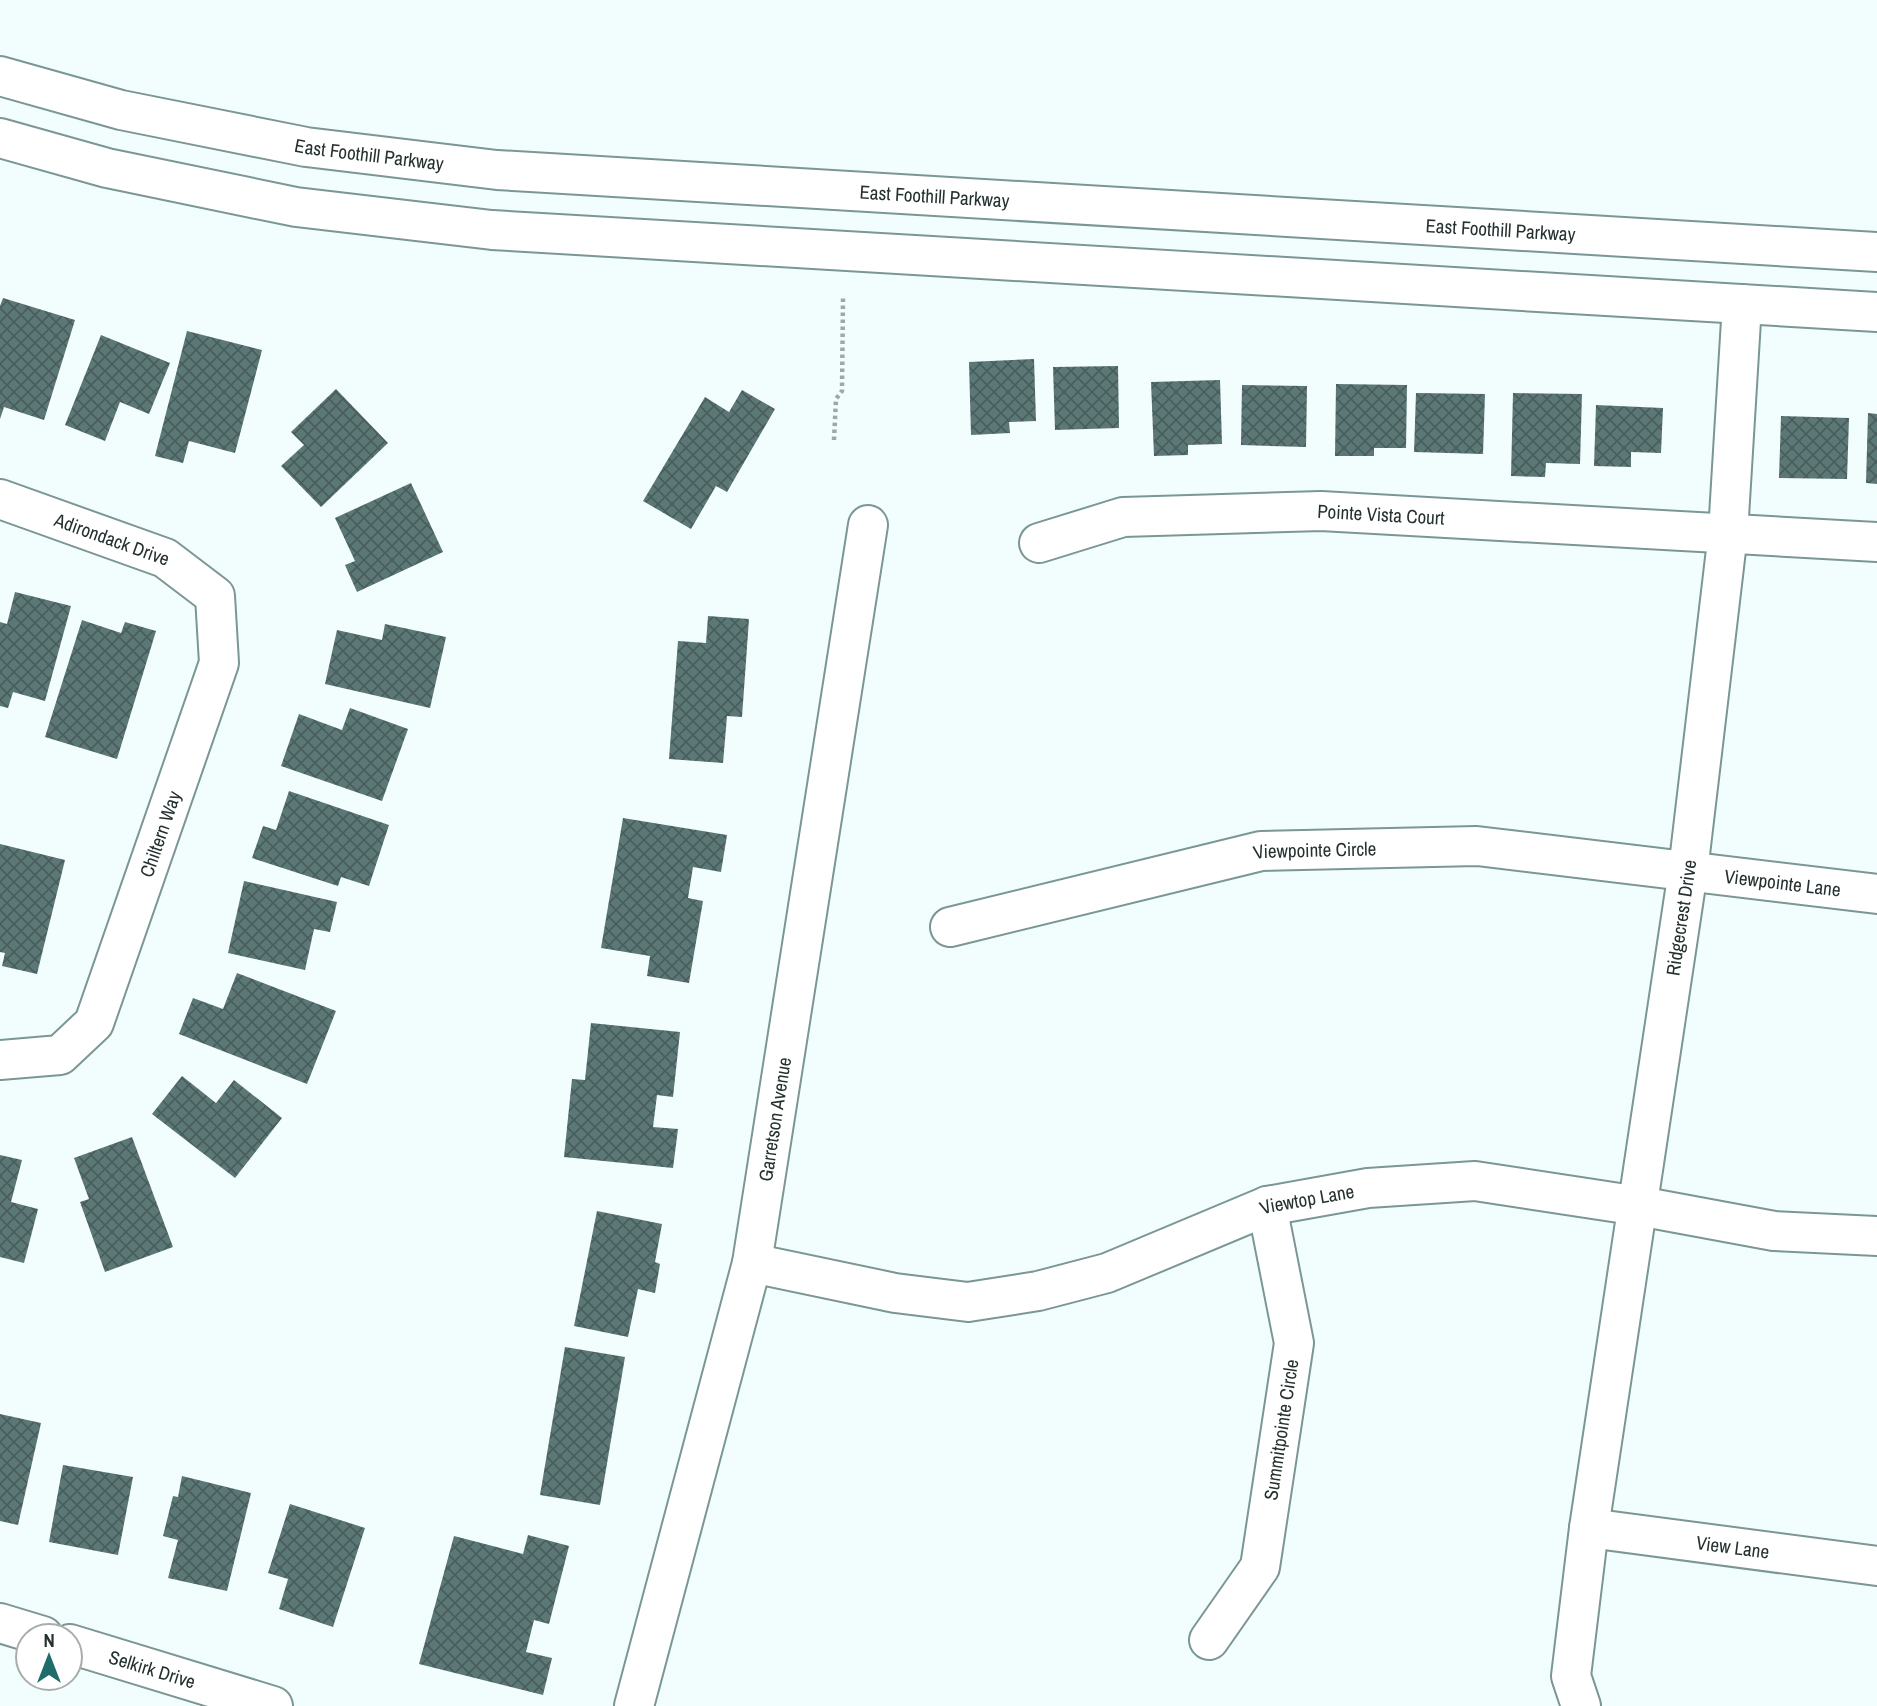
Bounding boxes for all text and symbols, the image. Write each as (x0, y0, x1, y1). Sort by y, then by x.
street label: East Foothill Parkway (292, 132, 445, 177)
street label: East Foothill Parkway (859, 179, 1010, 213)
street label: East Foothill Parkway (1425, 212, 1576, 247)
street label: Pointe Vista Court (1317, 498, 1446, 531)
street label: Adirondack Drive (50, 506, 173, 572)
street label: Chiltern Way (133, 787, 187, 881)
street label: Viewpointe Circle (1251, 835, 1377, 865)
street label: Ridgecrest Drive (1659, 858, 1702, 977)
street label: Viewpointe Lane (1723, 863, 1842, 903)
street label: Garretson Avenue (752, 1055, 797, 1183)
street label: Viewtop Lane (1256, 1178, 1356, 1221)
street label: Summitpointe Circle (1257, 1357, 1304, 1502)
street label: View Lane (1695, 1529, 1771, 1565)
north arrow (14, 1622, 84, 1692)
text: N (43, 1627, 55, 1653)
street label: Selkirk Drive (106, 1644, 199, 1695)

